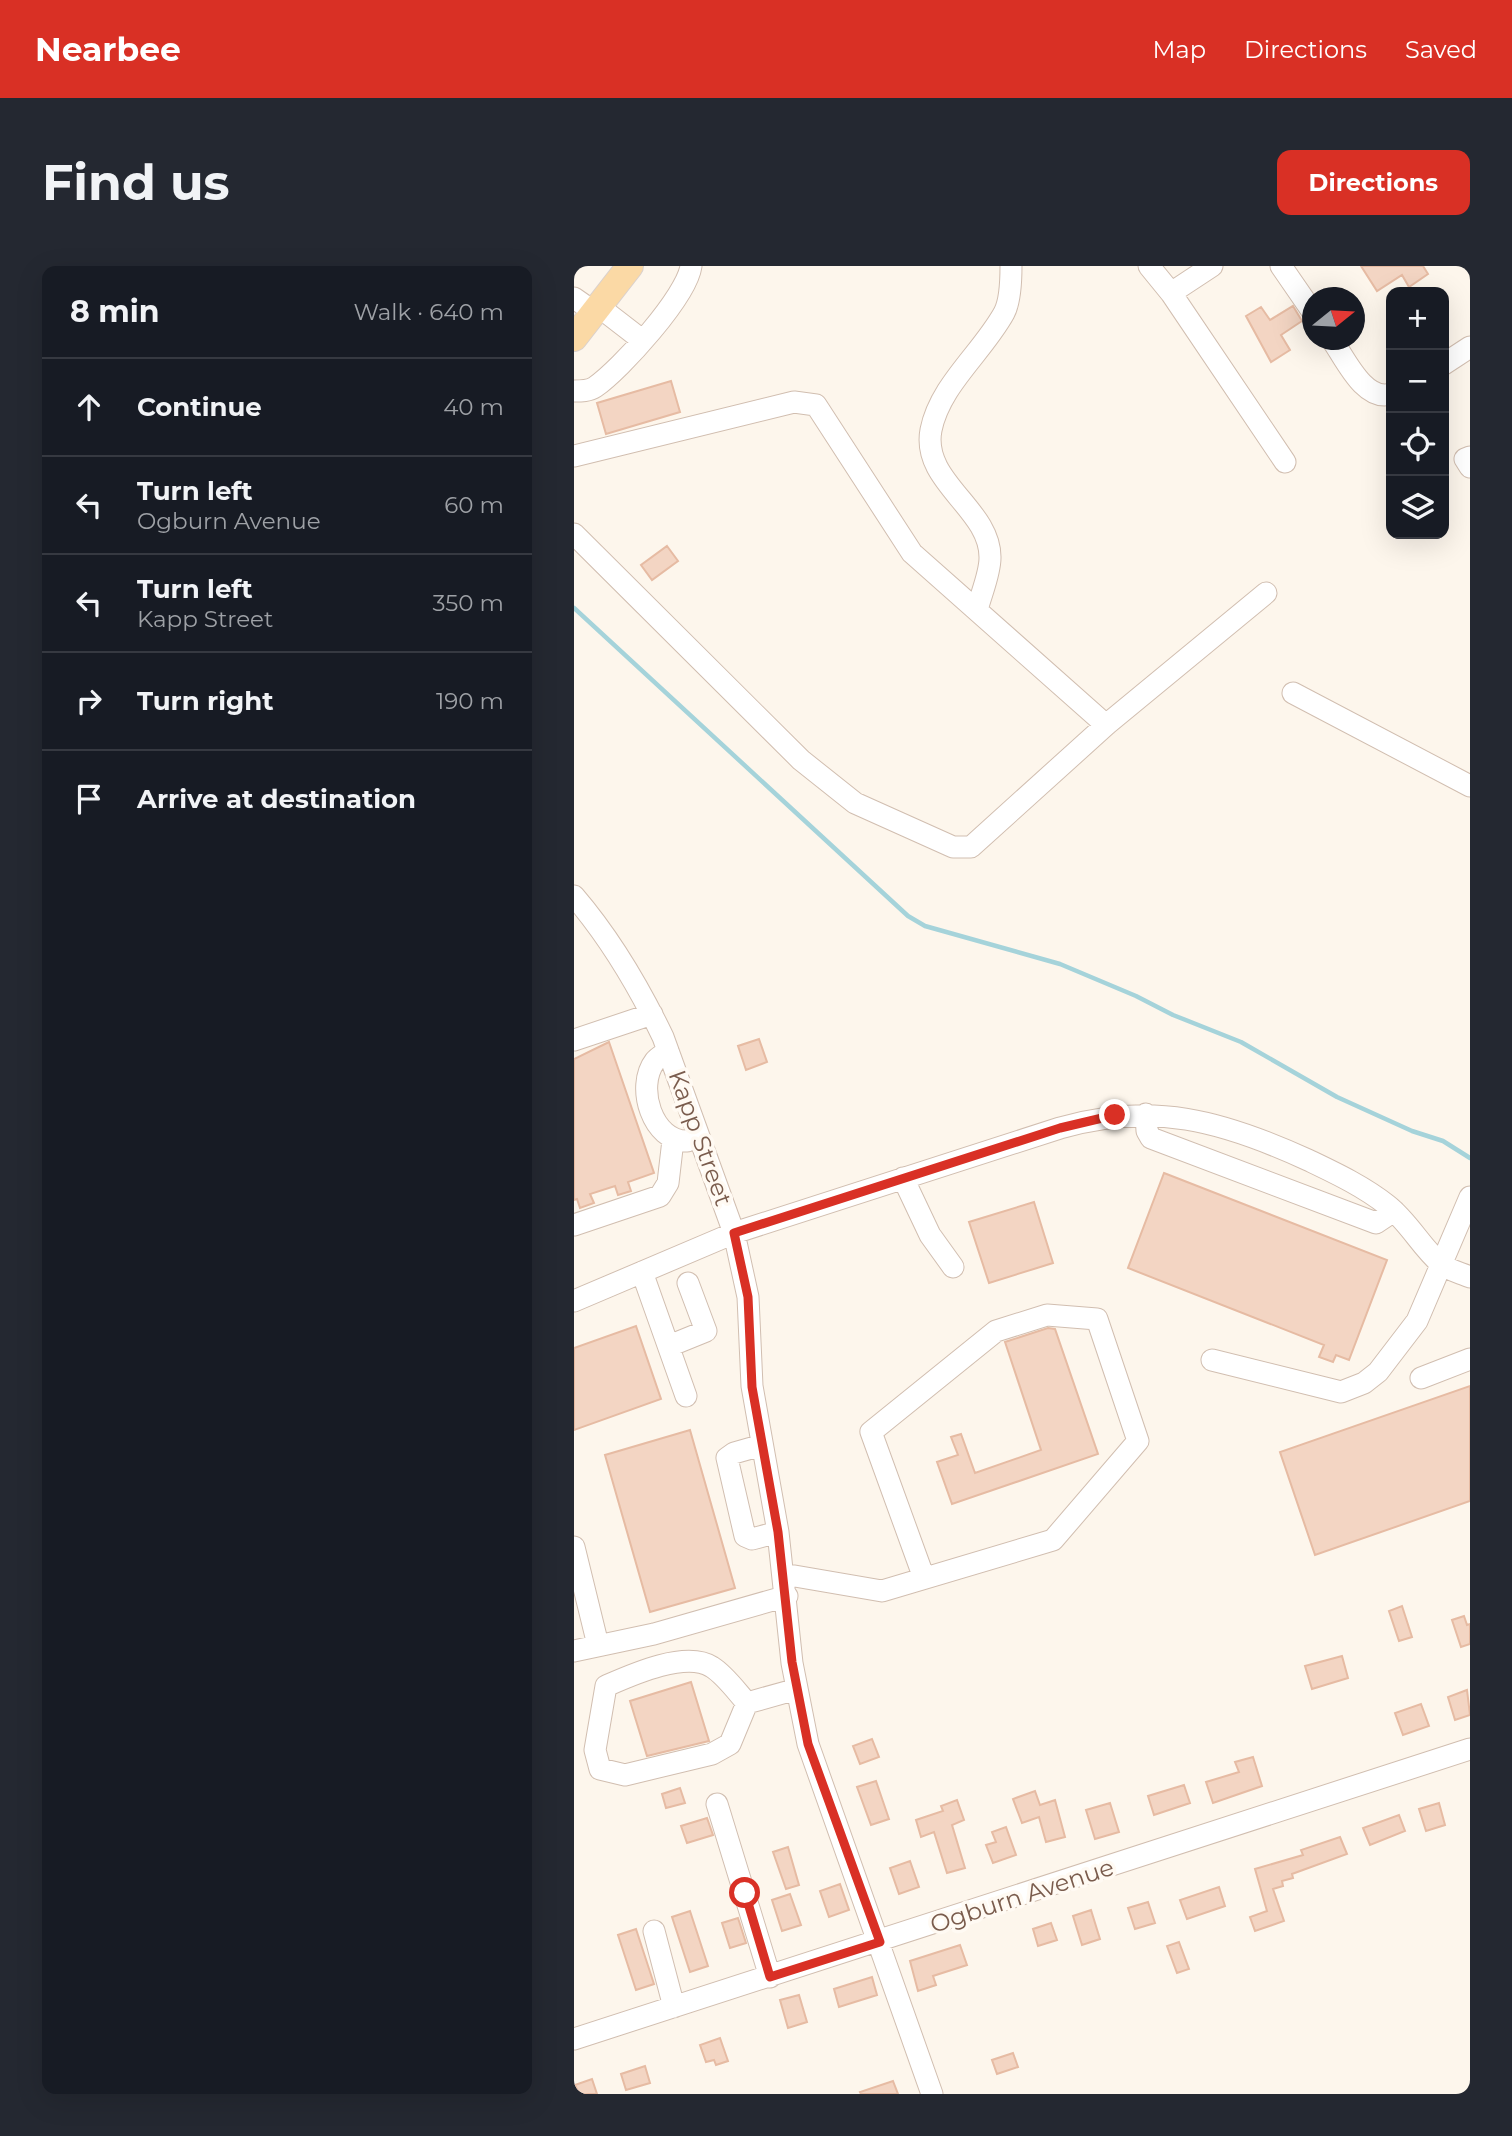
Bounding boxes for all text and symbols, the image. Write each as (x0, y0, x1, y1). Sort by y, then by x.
text: Nearbee (35, 29, 181, 69)
text: Map (1153, 35, 1206, 64)
text: Directions (1244, 35, 1367, 64)
text: Saved (1405, 35, 1477, 64)
button: Directions (1277, 150, 1470, 215)
text: Find us (42, 153, 230, 212)
north arrow (1302, 287, 1365, 350)
map controls (1386, 287, 1449, 539)
button: + (1386, 287, 1449, 350)
text: 8 min (70, 293, 160, 330)
text: Walk · 640 m (353, 298, 504, 326)
button: − (1386, 350, 1449, 413)
icon: ahead (70, 388, 108, 426)
text: Continue (137, 391, 262, 423)
text: 40 m (443, 393, 504, 421)
button: locate (1386, 413, 1449, 476)
text: Turn left (137, 475, 253, 507)
button: layers (1386, 476, 1449, 539)
icon: left (70, 486, 108, 524)
text: 60 m (444, 491, 504, 519)
text: Ogburn Avenue (137, 507, 321, 535)
text: Turn left (137, 573, 253, 605)
icon: left (70, 584, 108, 622)
text: 350 m (433, 589, 504, 617)
text: Kapp Street (137, 605, 273, 633)
icon: right (70, 682, 108, 720)
text: Turn right (137, 685, 273, 717)
text: 190 m (436, 687, 504, 715)
icon: arrive (70, 780, 108, 818)
text: Arrive at destination (137, 783, 416, 815)
street label: Kapp Street (663, 1066, 739, 1210)
route end (1099, 1099, 1130, 1130)
street label: Ogburn Avenue (926, 1852, 1117, 1939)
route start (729, 1877, 760, 1908)

